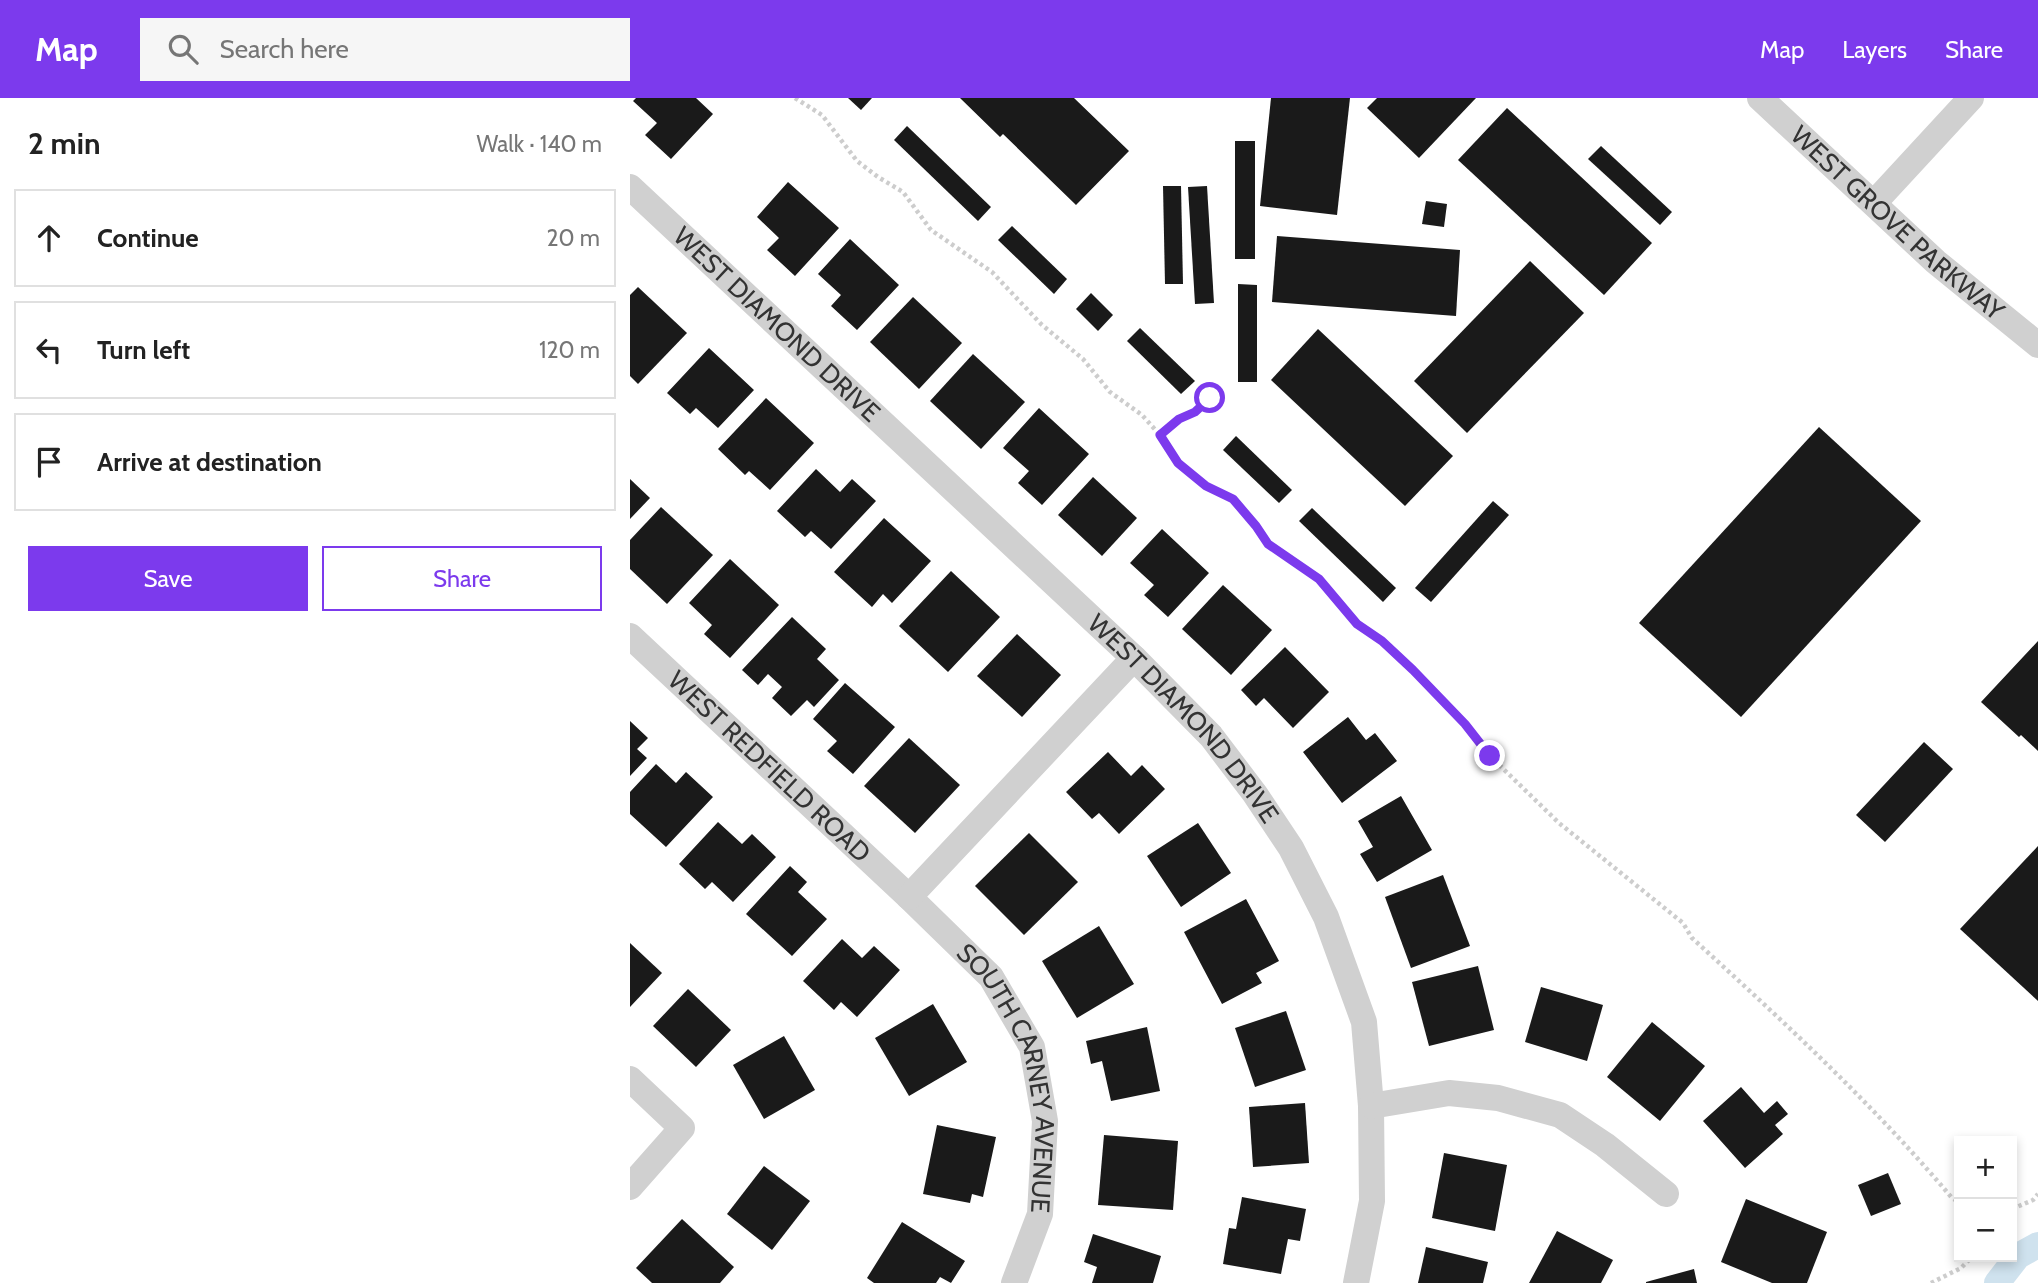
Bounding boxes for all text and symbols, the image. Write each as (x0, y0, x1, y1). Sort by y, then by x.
search box (140, 18, 630, 81)
text: Map (35, 29, 98, 69)
icon: search (164, 30, 202, 68)
text: Search here (220, 33, 349, 65)
text: Map (1760, 35, 1804, 64)
text: Layers (1842, 35, 1907, 64)
text: Share (1945, 35, 2003, 64)
street label: WEST GROVE PARKWAY (1784, 119, 2011, 327)
text: 2 min (28, 125, 100, 162)
text: Walk · 140 m (476, 130, 602, 158)
icon: ahead (30, 219, 68, 257)
street label: WEST DIAMOND DRIVE (667, 220, 887, 428)
text: Continue (97, 222, 199, 254)
text: 20 m (547, 224, 600, 252)
icon: left (30, 331, 68, 369)
text: Turn left (97, 334, 190, 366)
text: 120 m (539, 336, 600, 364)
route start (1194, 382, 1225, 413)
icon: arrive (30, 443, 68, 481)
text: Arrive at destination (97, 446, 322, 478)
button: Save (28, 546, 308, 611)
button: Share (322, 546, 602, 611)
street label: WEST DIAMOND DRIVE (1081, 607, 1286, 829)
street label: WEST REDFIELD ROAD (662, 664, 877, 869)
route end (1474, 740, 1505, 771)
street label: SOUTH CARNEY AVENUE (950, 937, 1061, 1214)
map controls (1954, 1136, 2017, 1262)
button: + (1954, 1136, 2017, 1199)
button: − (1954, 1199, 2017, 1262)

